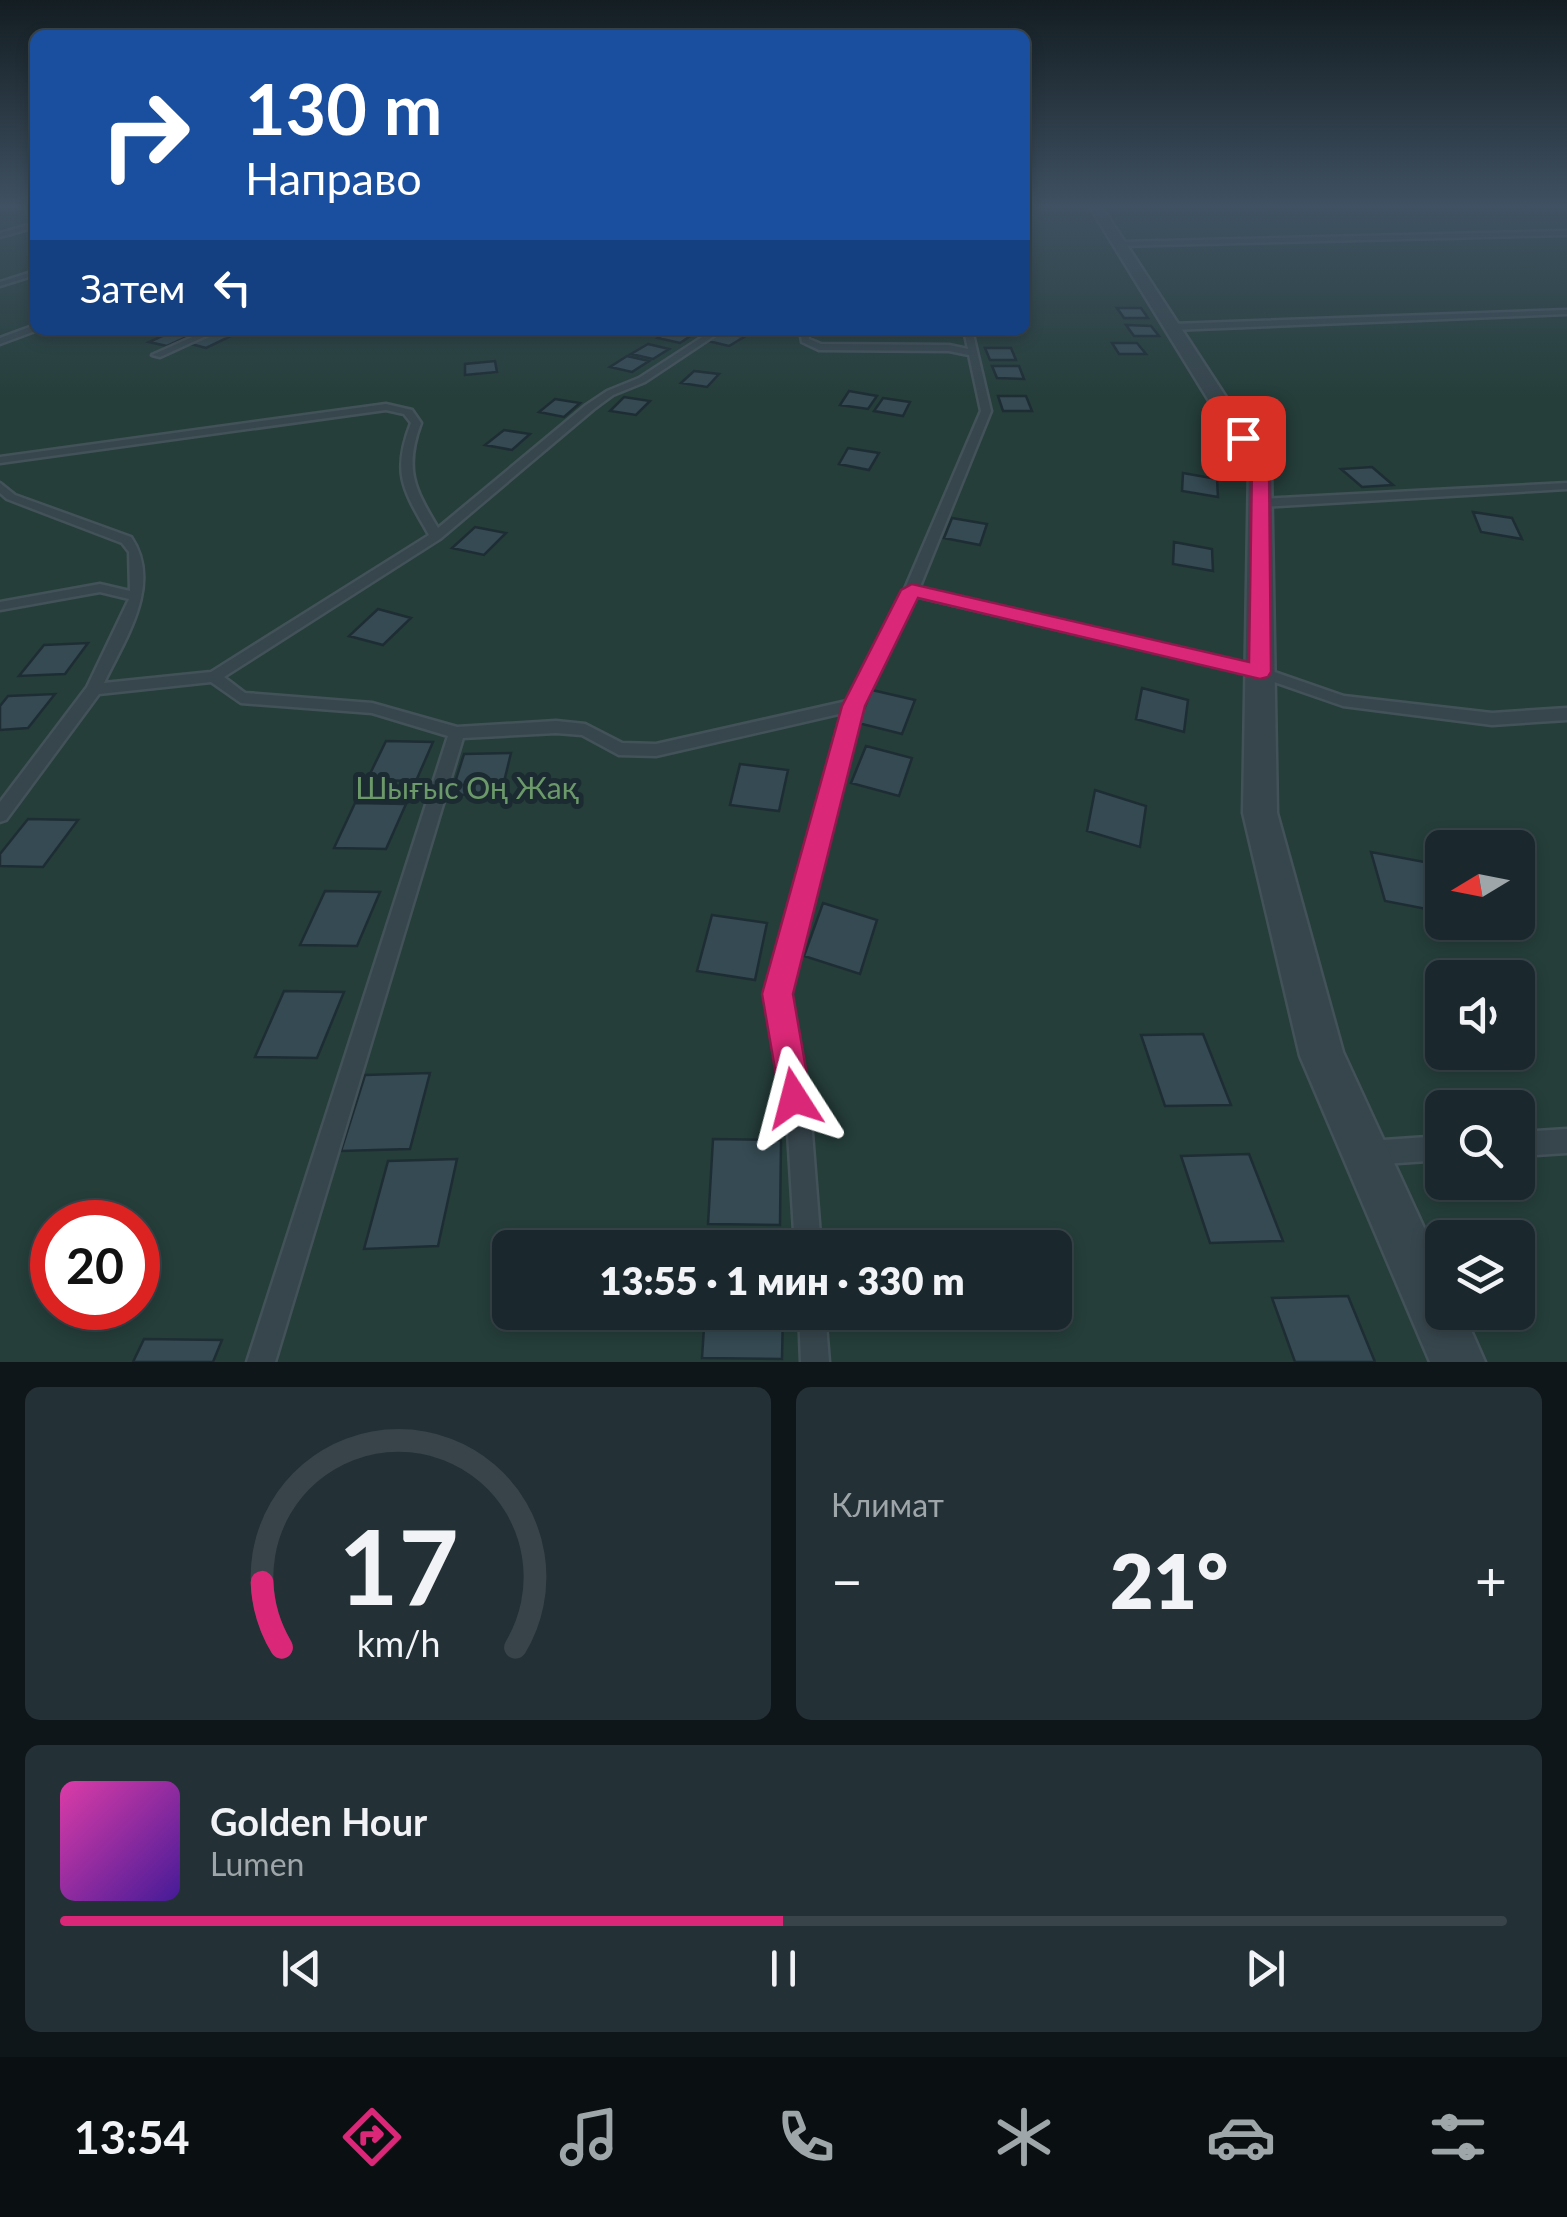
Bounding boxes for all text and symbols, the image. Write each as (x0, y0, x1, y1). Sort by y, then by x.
text: 130 m (245, 66, 442, 150)
icon: right (80, 70, 210, 200)
text: Направо (245, 151, 422, 205)
icon: left (205, 260, 260, 315)
text: Затем (80, 265, 185, 311)
pin (1201, 396, 1286, 481)
icon: arrive (1216, 411, 1271, 466)
park label: Шығыс Оң Жақ (355, 769, 579, 805)
north arrow (1425, 830, 1535, 940)
map controls (1425, 830, 1535, 1330)
button: sound (1425, 960, 1535, 1070)
position arrow (742, 1046, 846, 1150)
button: search (1425, 1090, 1535, 1200)
speed limit sign: 20 (30, 1200, 160, 1330)
button: layers (1425, 1220, 1535, 1330)
text: 13:55 · 1 мин · 330 m (599, 1257, 965, 1303)
text: Климат (831, 1485, 944, 1524)
text: 17 (338, 1502, 458, 1627)
text: 21° (1110, 1535, 1228, 1625)
text: − (831, 1547, 863, 1613)
text: + (1475, 1547, 1507, 1613)
text: km/h (356, 1622, 440, 1665)
text: Golden Hour (210, 1798, 427, 1844)
text: Lumen (210, 1844, 304, 1883)
icon: previous (274, 1941, 329, 1996)
icon: pause (756, 1941, 811, 1996)
icon: next (1238, 1941, 1293, 1996)
icon: directions (337, 2102, 407, 2172)
icon: music (554, 2102, 624, 2172)
icon: phone (771, 2102, 841, 2172)
icon: climate (989, 2102, 1059, 2172)
icon: car (1206, 2102, 1276, 2172)
icon: filters (1423, 2102, 1493, 2172)
text: 13:54 (74, 2110, 190, 2164)

